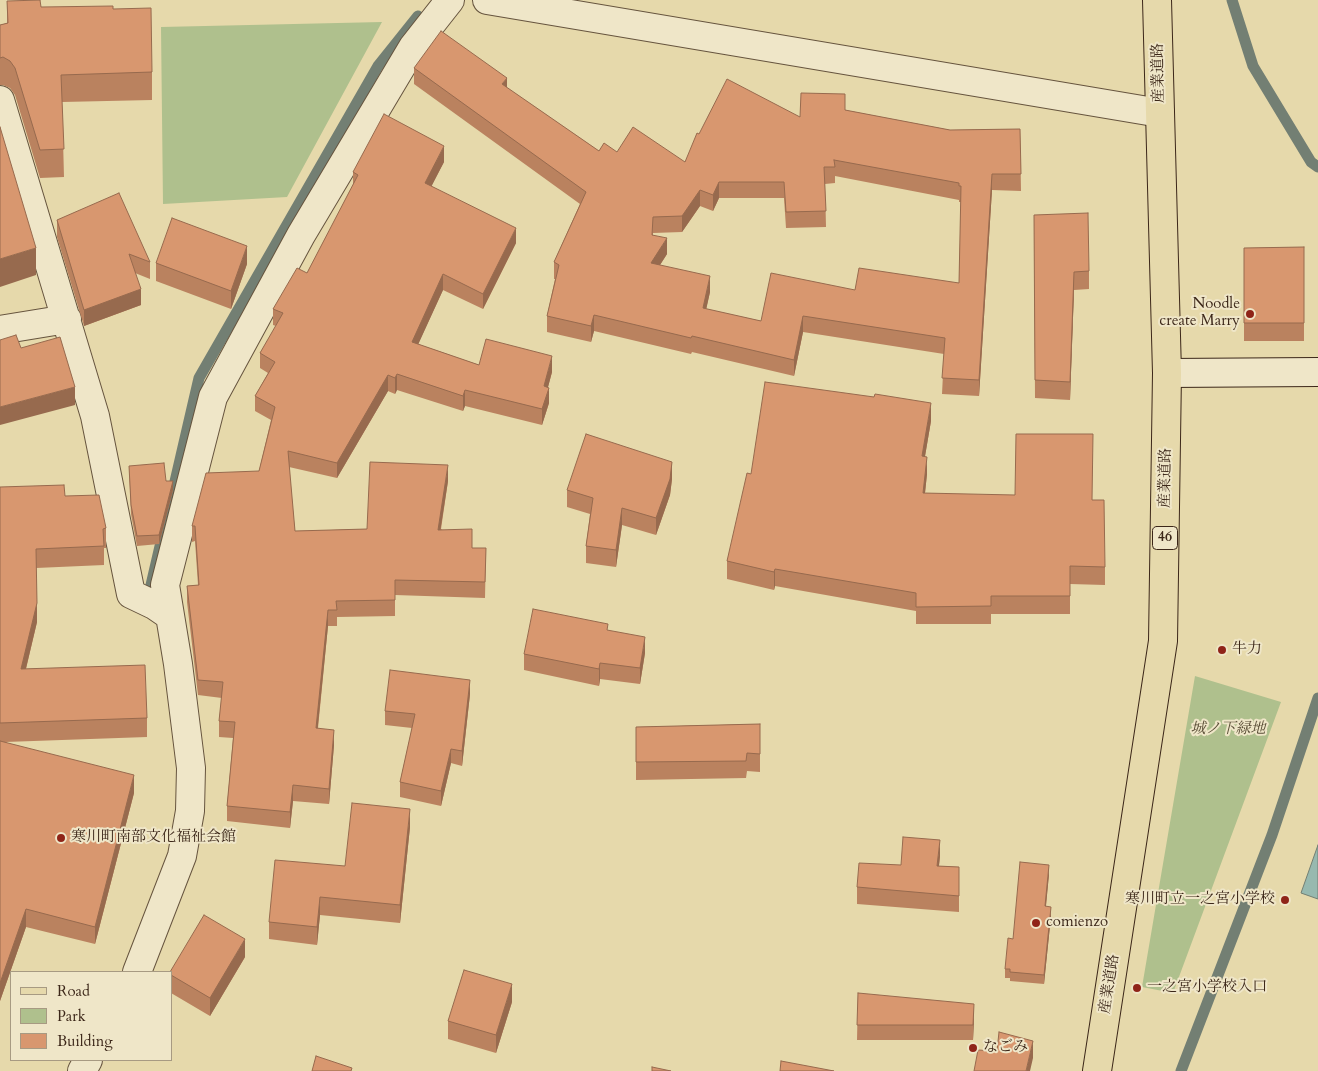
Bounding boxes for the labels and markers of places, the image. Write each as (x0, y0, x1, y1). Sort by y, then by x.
place label: Noodle create Marry (1159, 296, 1240, 331)
marker: Noodle create Marry (1244, 308, 1256, 320)
place label: 牛力 (1232, 641, 1262, 659)
marker: 牛力 (1216, 644, 1228, 656)
place label: 寒川町南部文化福祉会館 (71, 829, 236, 847)
marker: 寒川町南部文化福祉会館 (55, 832, 67, 844)
place label: 寒川町立一之宮小学校 (1125, 891, 1275, 909)
marker: 寒川町立一之宮小学校 (1279, 894, 1291, 906)
place label: comienzo (1046, 914, 1108, 932)
marker: comienzo (1030, 917, 1042, 929)
place label: 一之宮小学校入口 (1147, 979, 1267, 997)
marker: 一之宮小学校入口 (1131, 982, 1143, 994)
place label: なごみ (983, 1039, 1028, 1057)
marker: なごみ (967, 1042, 979, 1054)

